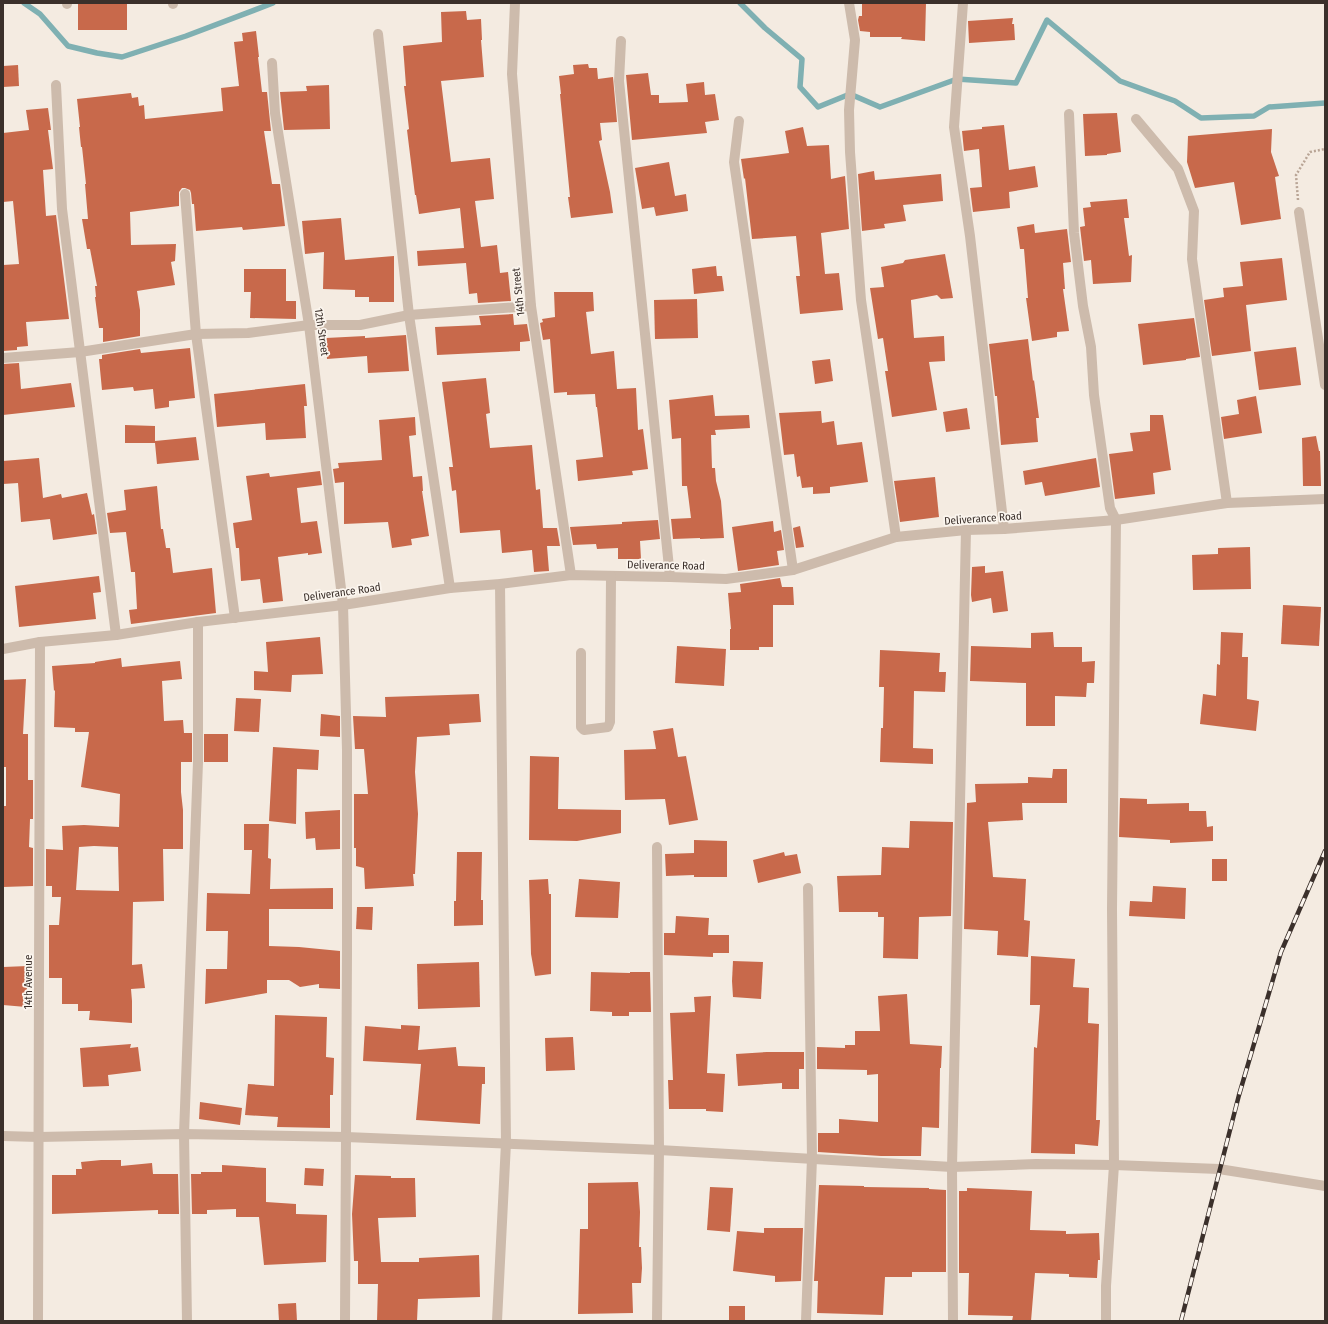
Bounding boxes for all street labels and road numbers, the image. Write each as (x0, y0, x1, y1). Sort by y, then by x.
street label: 14th Street (509, 267, 528, 317)
street label: 12th Street (312, 307, 331, 357)
street label: Deliverance Road (944, 509, 1022, 528)
street label: Deliverance Road (627, 558, 705, 573)
street label: Deliverance Road (303, 581, 381, 604)
street label: 14th Avenue (22, 955, 35, 1009)

